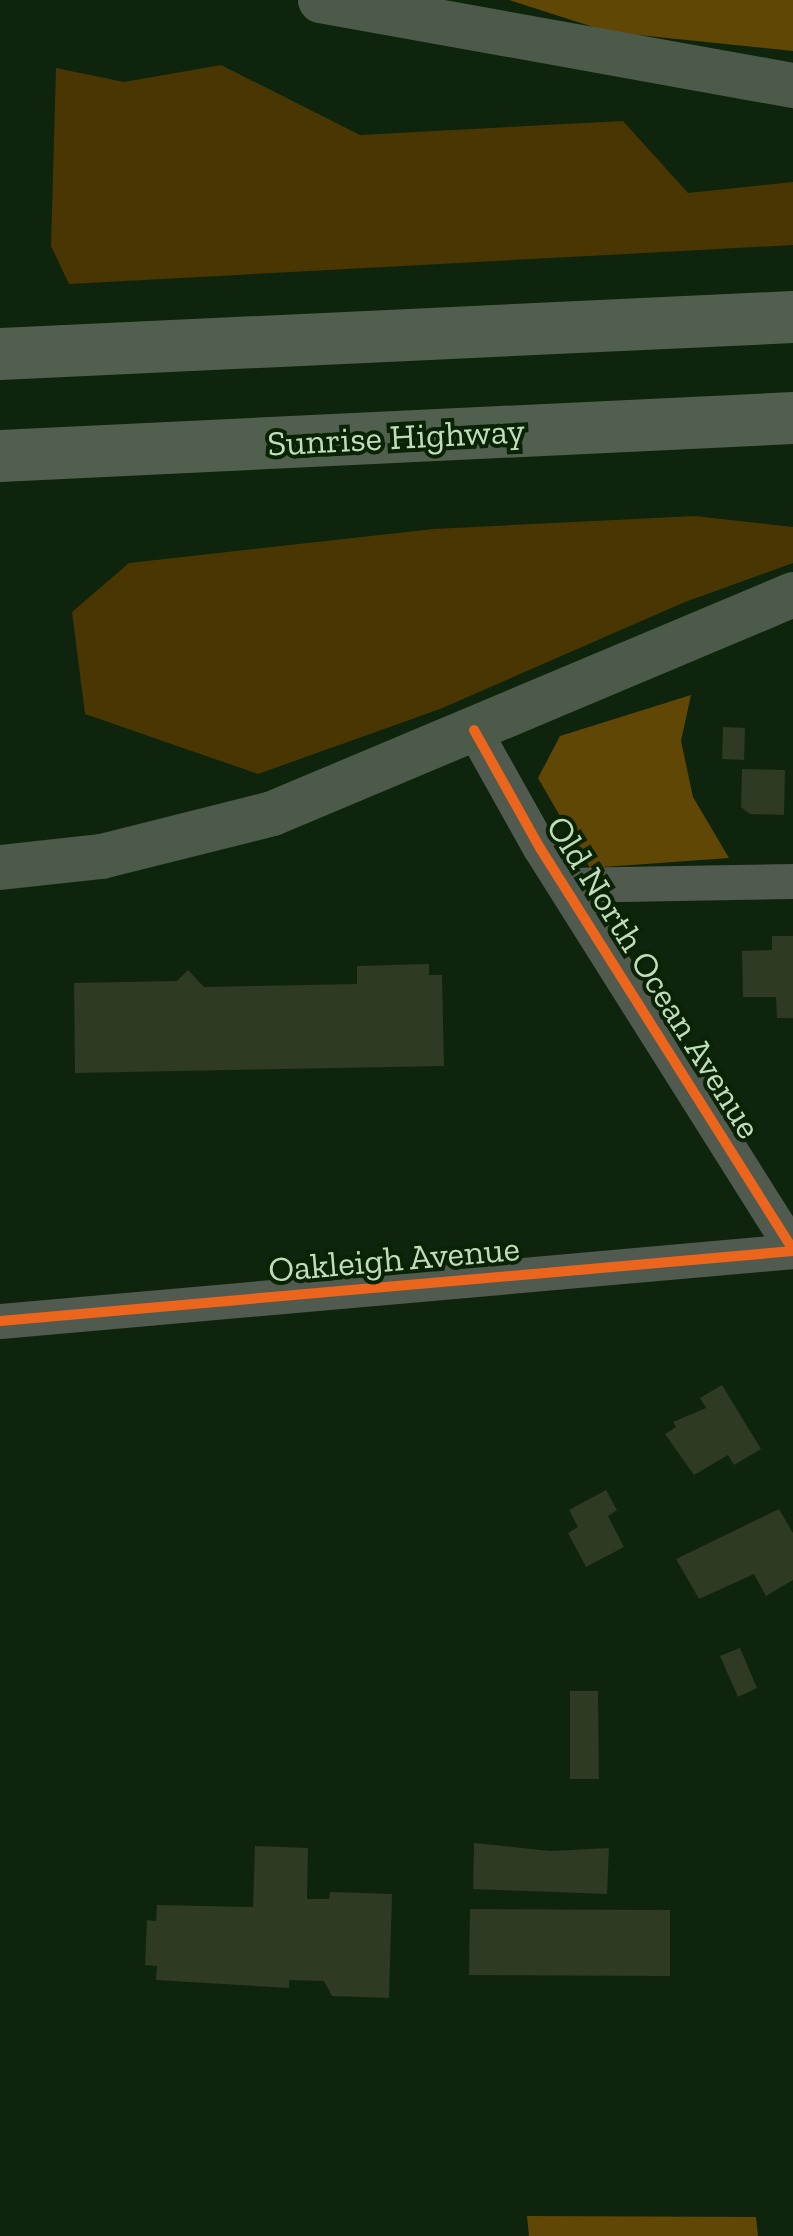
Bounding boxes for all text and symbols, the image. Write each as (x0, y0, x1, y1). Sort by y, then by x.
street label: Sunrise Highway (266, 409, 526, 465)
street label: Old North Ocean Avenue (537, 807, 771, 1147)
street label: Oakleigh Avenue (266, 1227, 522, 1291)

